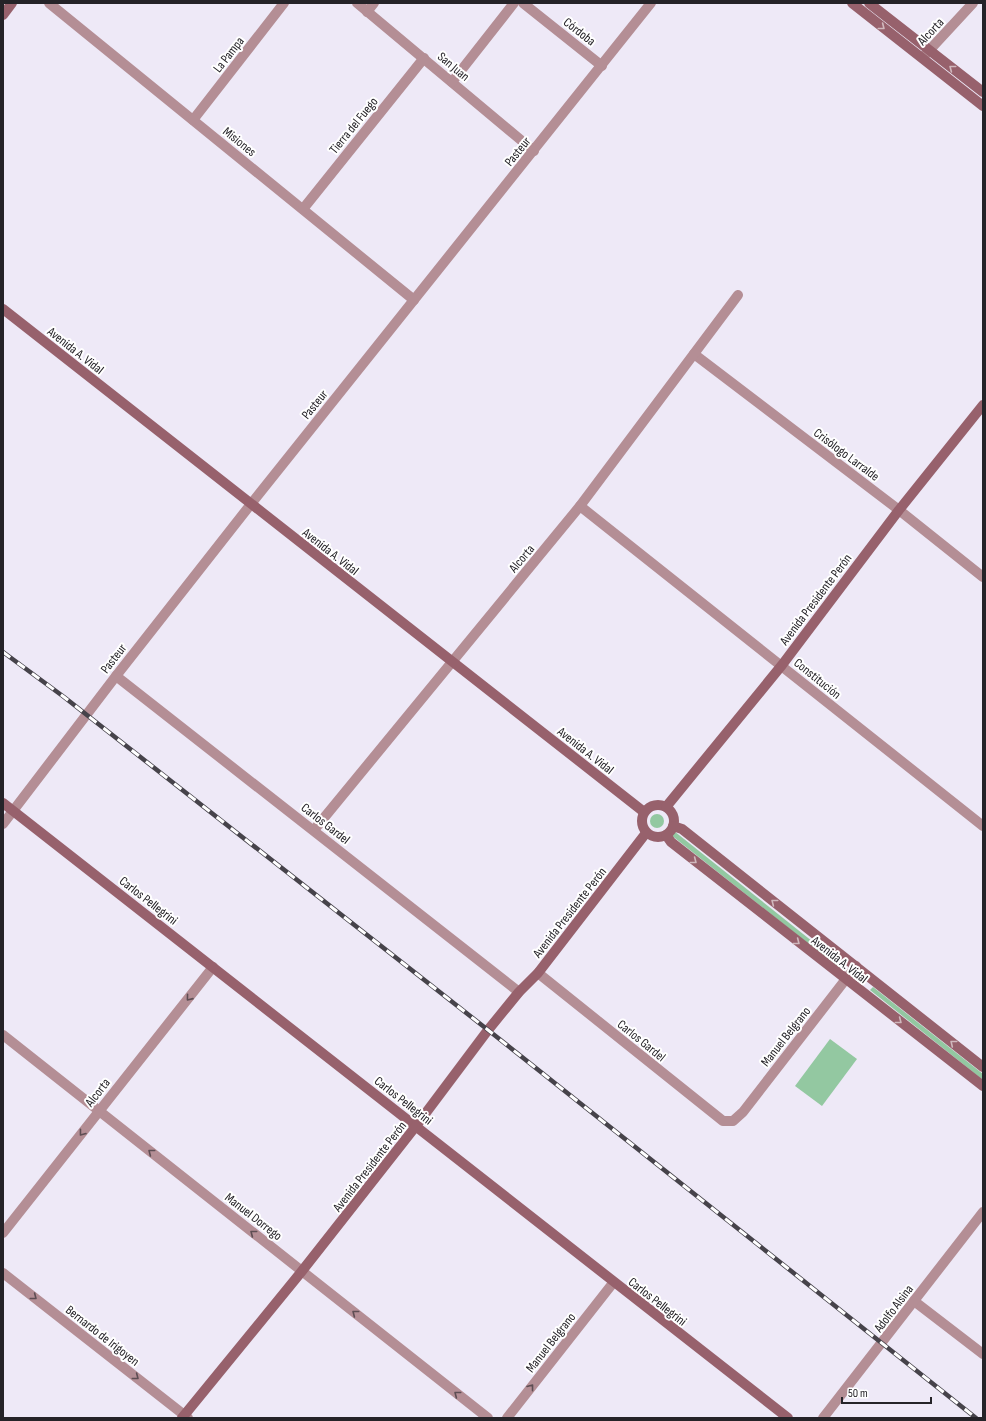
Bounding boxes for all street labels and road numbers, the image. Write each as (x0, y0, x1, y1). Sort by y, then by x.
street label: Córdoba (560, 14, 599, 49)
street label: Alcorta (913, 15, 947, 49)
street label: La Pampa (210, 34, 248, 76)
street label: San Juan (434, 49, 473, 85)
street label: Tierra del Fuego (326, 94, 382, 157)
street label: Misiones (220, 124, 259, 160)
street label: Pasteur (501, 133, 535, 170)
street label: Avenida A. Vidal (43, 323, 107, 378)
street label: Pasteur (298, 386, 332, 423)
street label: Crisólogo Larralde (810, 425, 882, 485)
street label: Avenida A. Vidal (298, 524, 362, 579)
street label: Alcorta (505, 541, 538, 577)
street label: Avenida Presidente Perón (776, 551, 855, 649)
street label: Pasteur (97, 640, 130, 677)
street label: Constitución (791, 655, 844, 703)
street label: Avenida A. Vidal (553, 723, 617, 778)
street label: Carlos Gardel (298, 800, 353, 848)
street label: Avenida Presidente Perón (529, 864, 610, 962)
street label: Carlos Pellegrini (116, 873, 181, 928)
street label: Avenida A. Vidal (807, 932, 871, 987)
street label: Manuel Belgrano (757, 1004, 814, 1070)
street label: Carlos Gardel (614, 1017, 669, 1065)
street label: Carlos Pellegrini (371, 1073, 436, 1128)
street label: Alcorta (81, 1075, 114, 1111)
street label: Avenida Presidente Perón (329, 1118, 410, 1216)
street label: Manuel Dorrego (222, 1189, 285, 1244)
street label: Carlos Pellegrini (625, 1274, 690, 1329)
street label: Adolfo Alsina (870, 1282, 917, 1336)
street label: Bernardo de Irigoyen (62, 1302, 143, 1370)
street label: Manuel Belgrano (522, 1310, 579, 1376)

